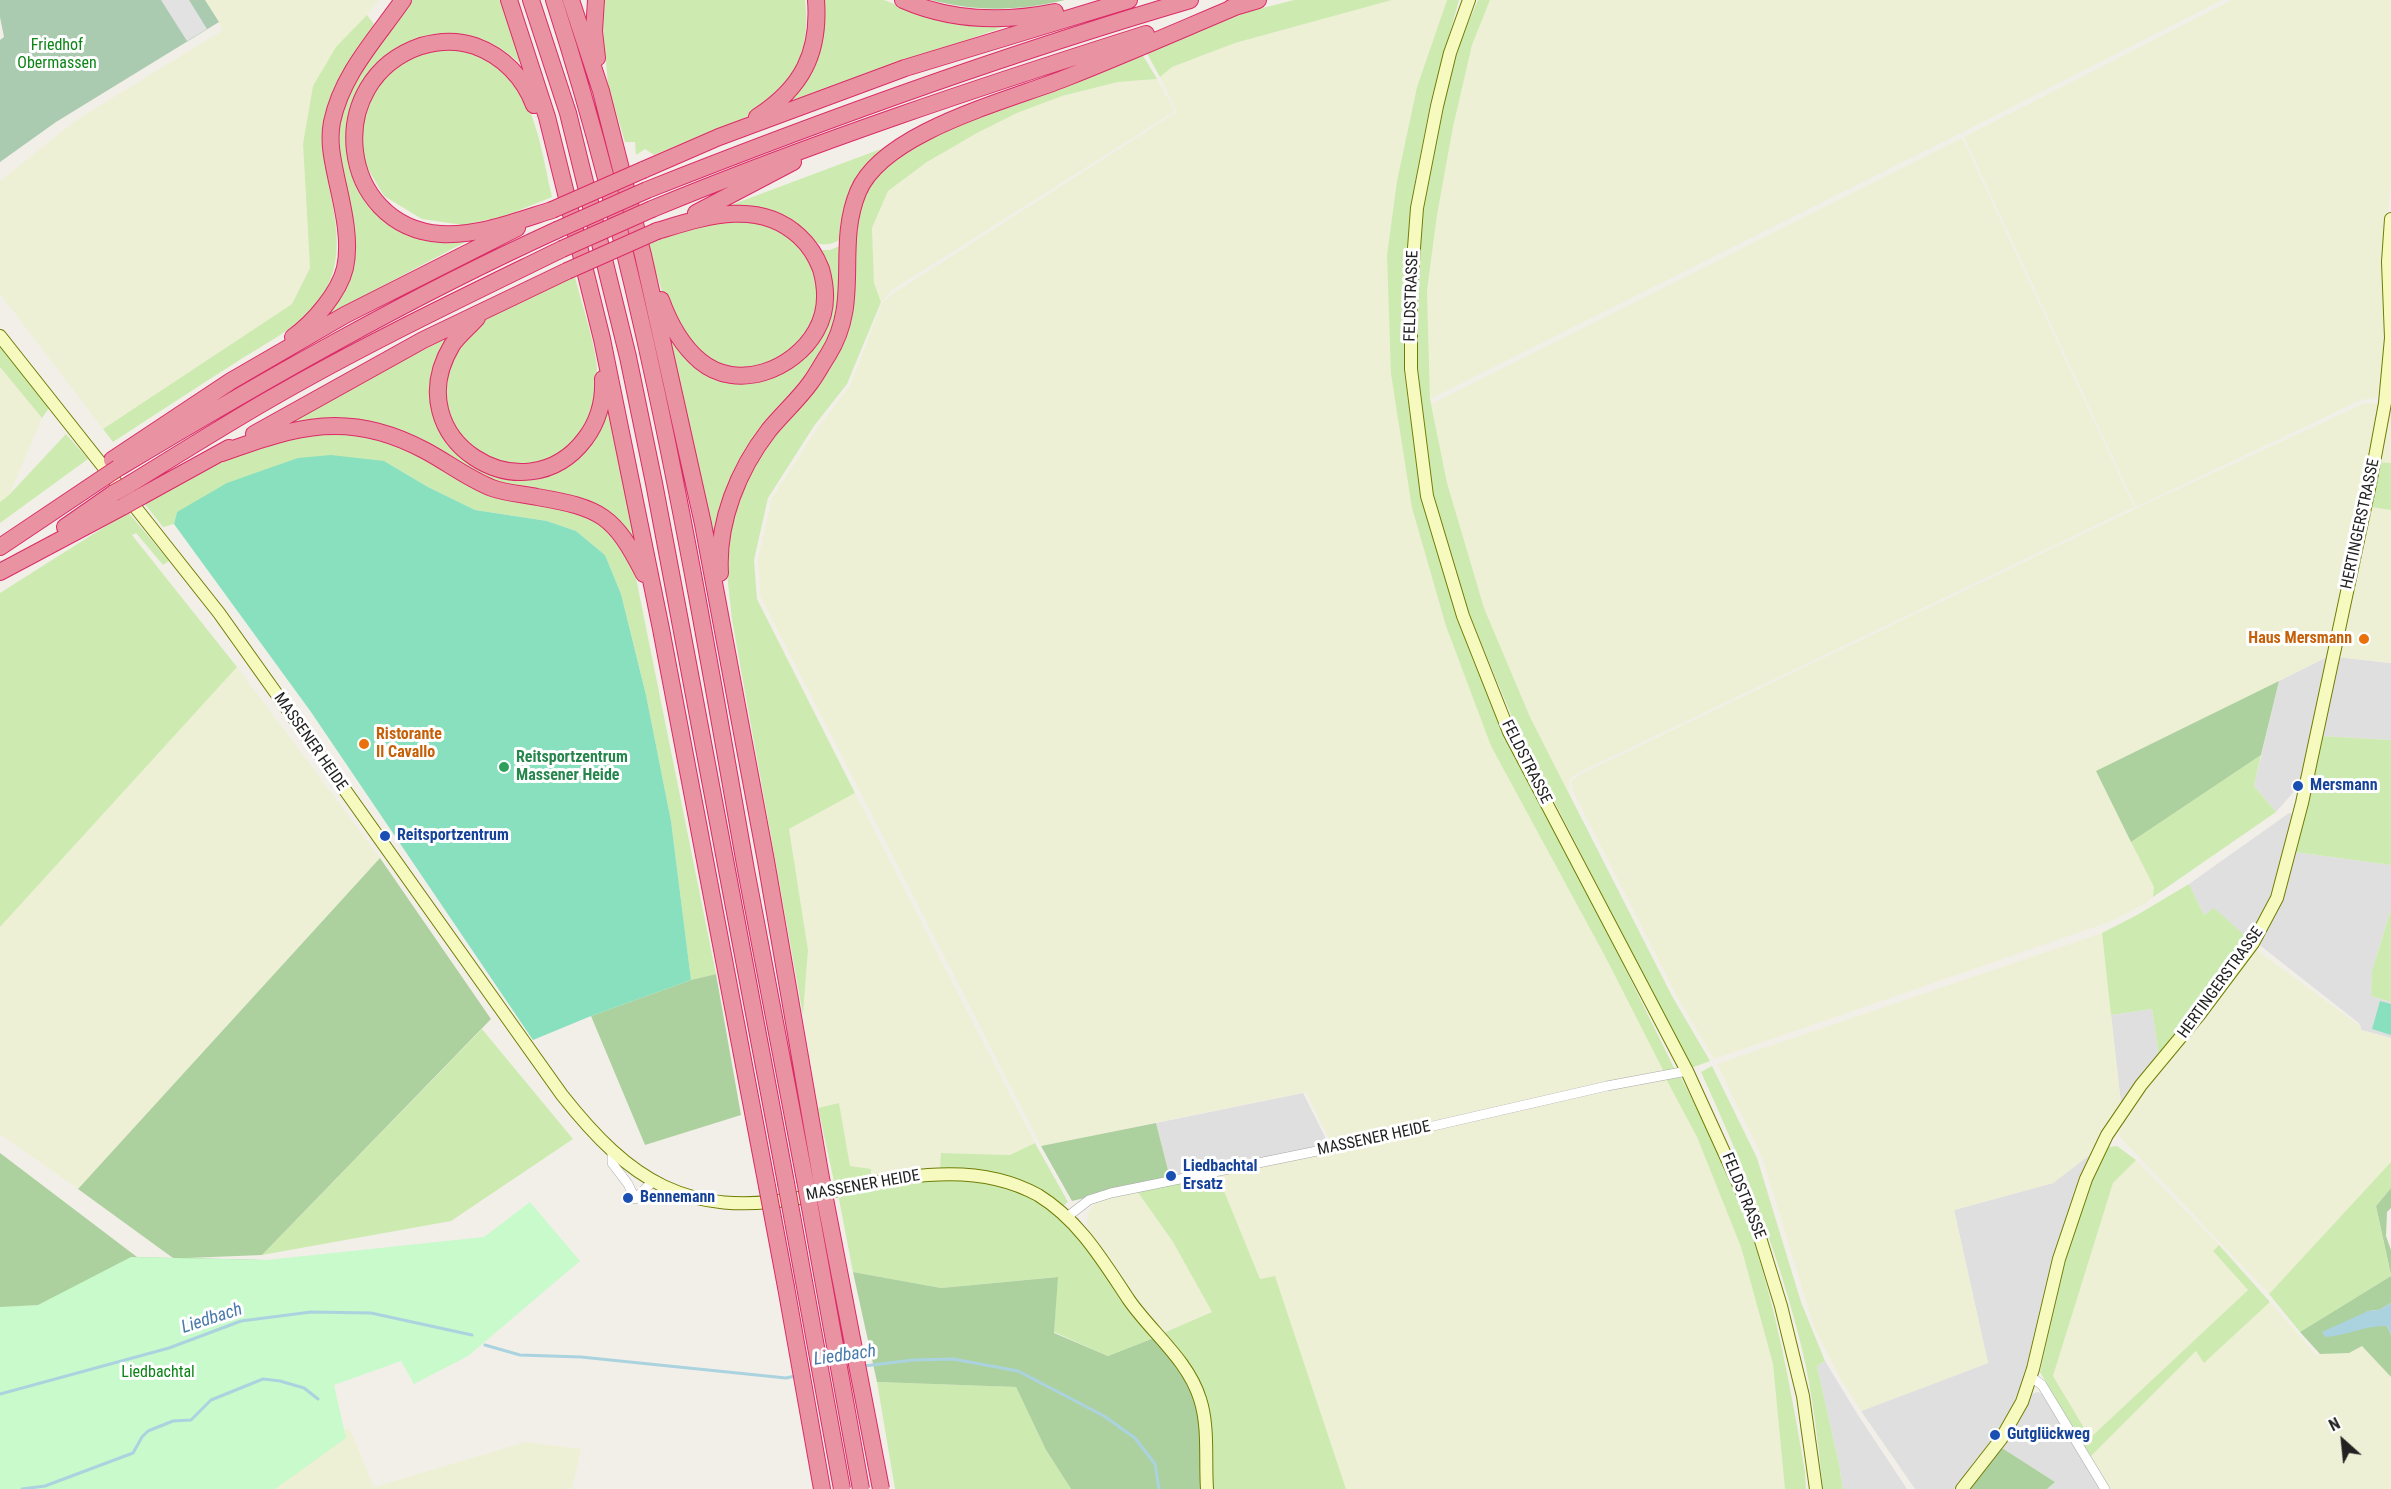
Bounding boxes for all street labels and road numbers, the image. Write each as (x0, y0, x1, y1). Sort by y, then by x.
street label: FELDSTRASSE (1401, 250, 1423, 342)
street label: HERTINGERSTRASSE (2338, 457, 2384, 591)
street label: MASSENER HEIDE (269, 689, 351, 795)
street label: FELDSTRASSE (1497, 717, 1555, 807)
street label: HERTINGERSTRASSE (2174, 924, 2268, 1042)
street label: MASSENER HEIDE (1316, 1118, 1432, 1160)
street label: FELDSTRASSE (1717, 1150, 1769, 1242)
street label: MASSENER HEIDE (805, 1167, 921, 1205)

